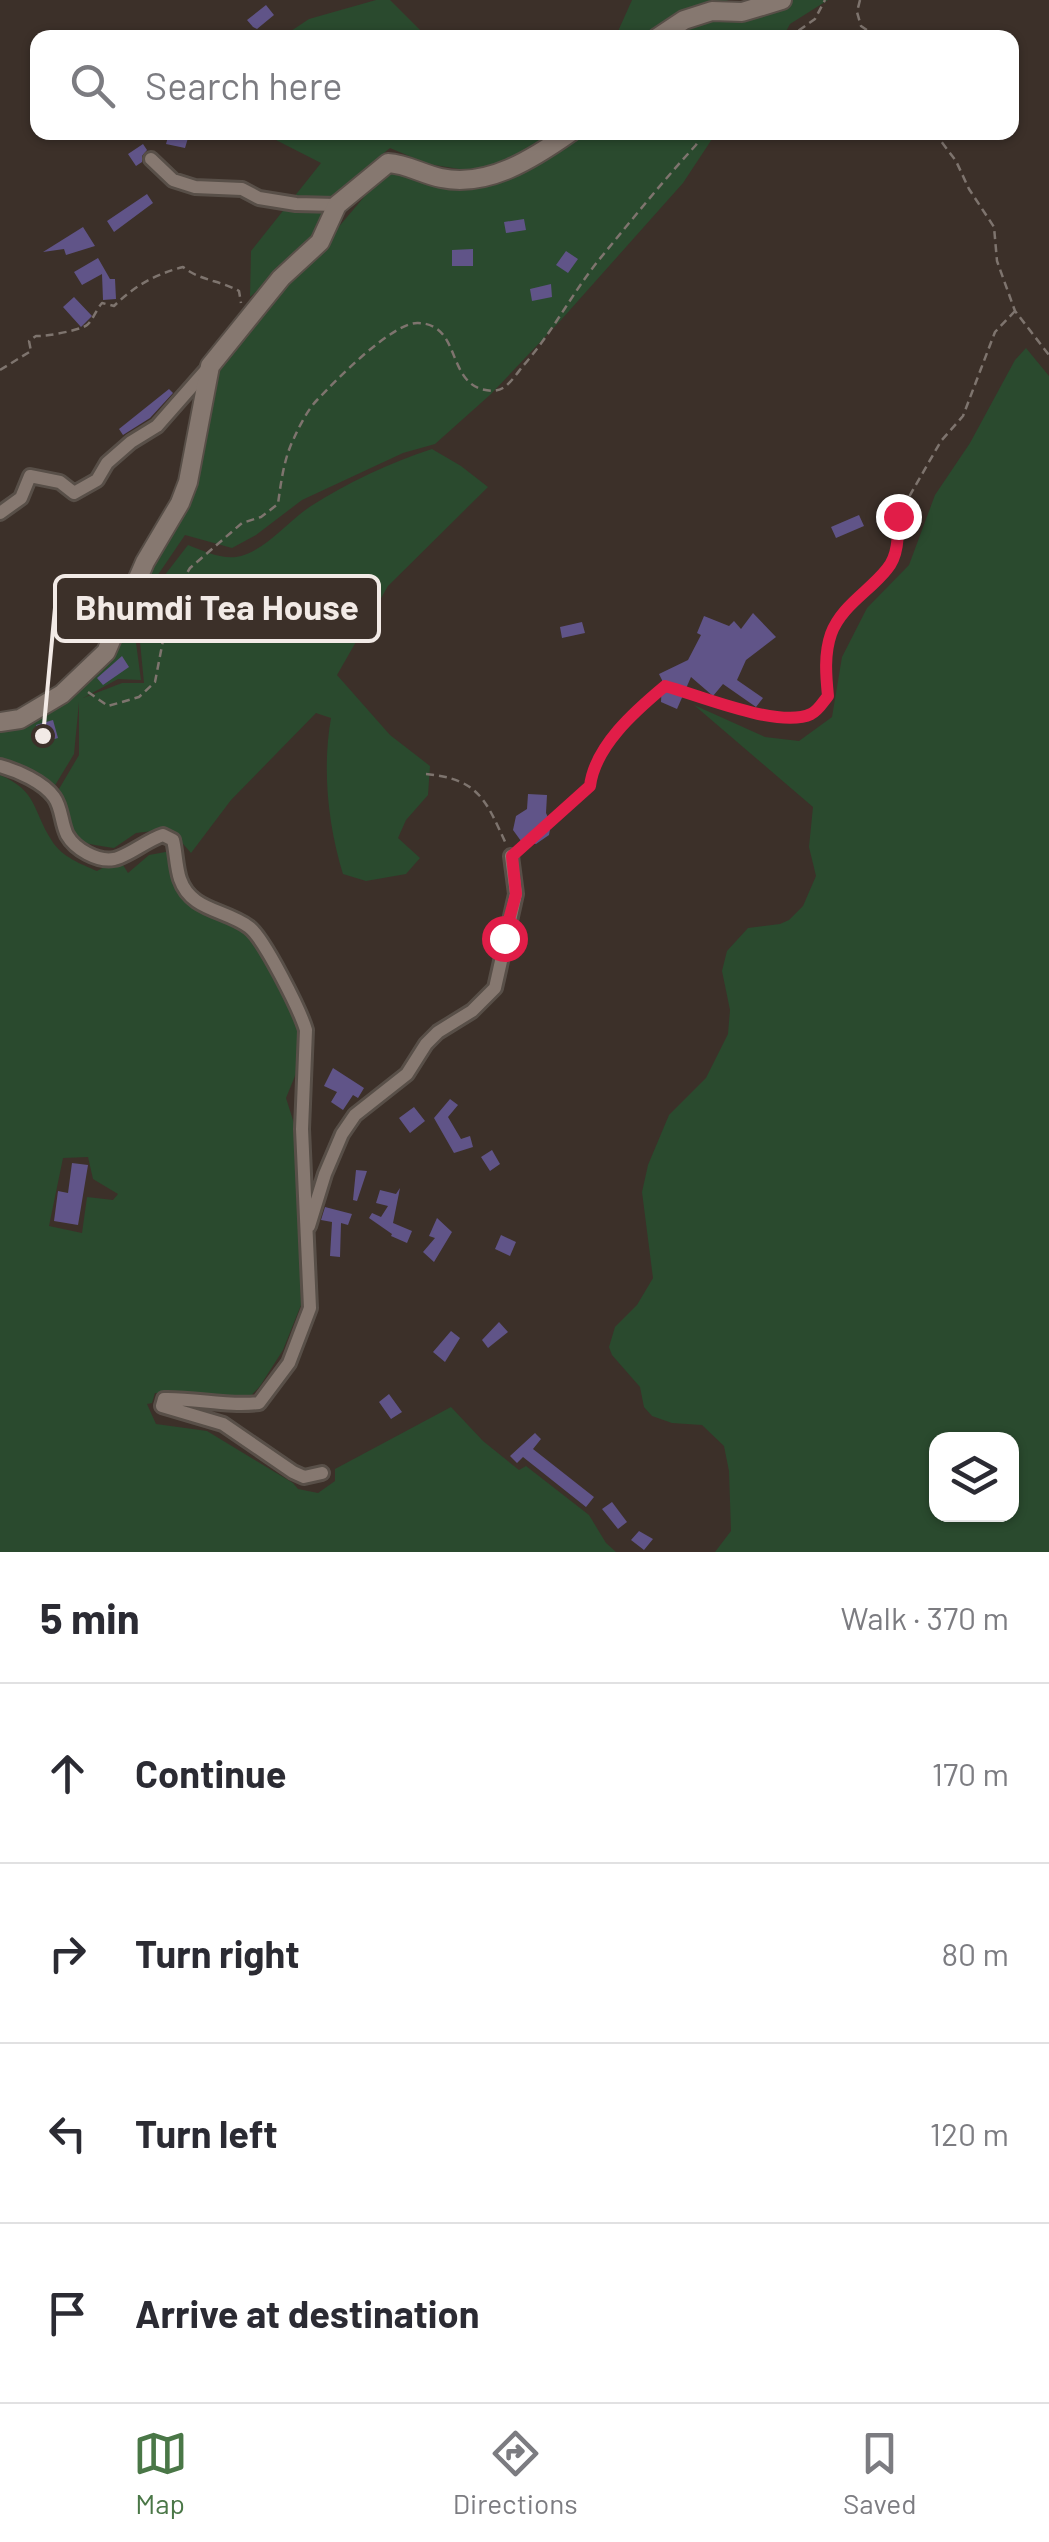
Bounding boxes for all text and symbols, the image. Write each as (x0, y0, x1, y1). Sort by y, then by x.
search box (30, 30, 1019, 140)
icon: search (65, 58, 120, 113)
text: Search here (145, 62, 343, 108)
route end (876, 494, 922, 540)
callout: Bhumdi Tea House (55, 576, 379, 641)
text: Bhumdi Tea House (75, 585, 359, 627)
route start (482, 916, 528, 962)
map controls (929, 1432, 1019, 1522)
button: layers (929, 1432, 1019, 1522)
text: 5 min (40, 1592, 140, 1642)
text: Walk · 370 m (841, 1598, 1009, 1636)
icon: ahead (40, 1746, 95, 1801)
text: Continue (135, 1750, 286, 1796)
text: 170 m (932, 1754, 1009, 1792)
icon: right (40, 1926, 95, 1981)
text: Turn right (135, 1930, 300, 1976)
text: 80 m (941, 1934, 1009, 1972)
icon: left (40, 2106, 95, 2161)
text: Turn left (135, 2110, 278, 2156)
text: 120 m (930, 2114, 1009, 2152)
icon: arrive (40, 2286, 95, 2341)
text: Arrive at destination (135, 2290, 480, 2336)
tab: Map (133, 2426, 188, 2520)
tab: Directions (453, 2426, 578, 2520)
tab: Saved (843, 2426, 916, 2520)

